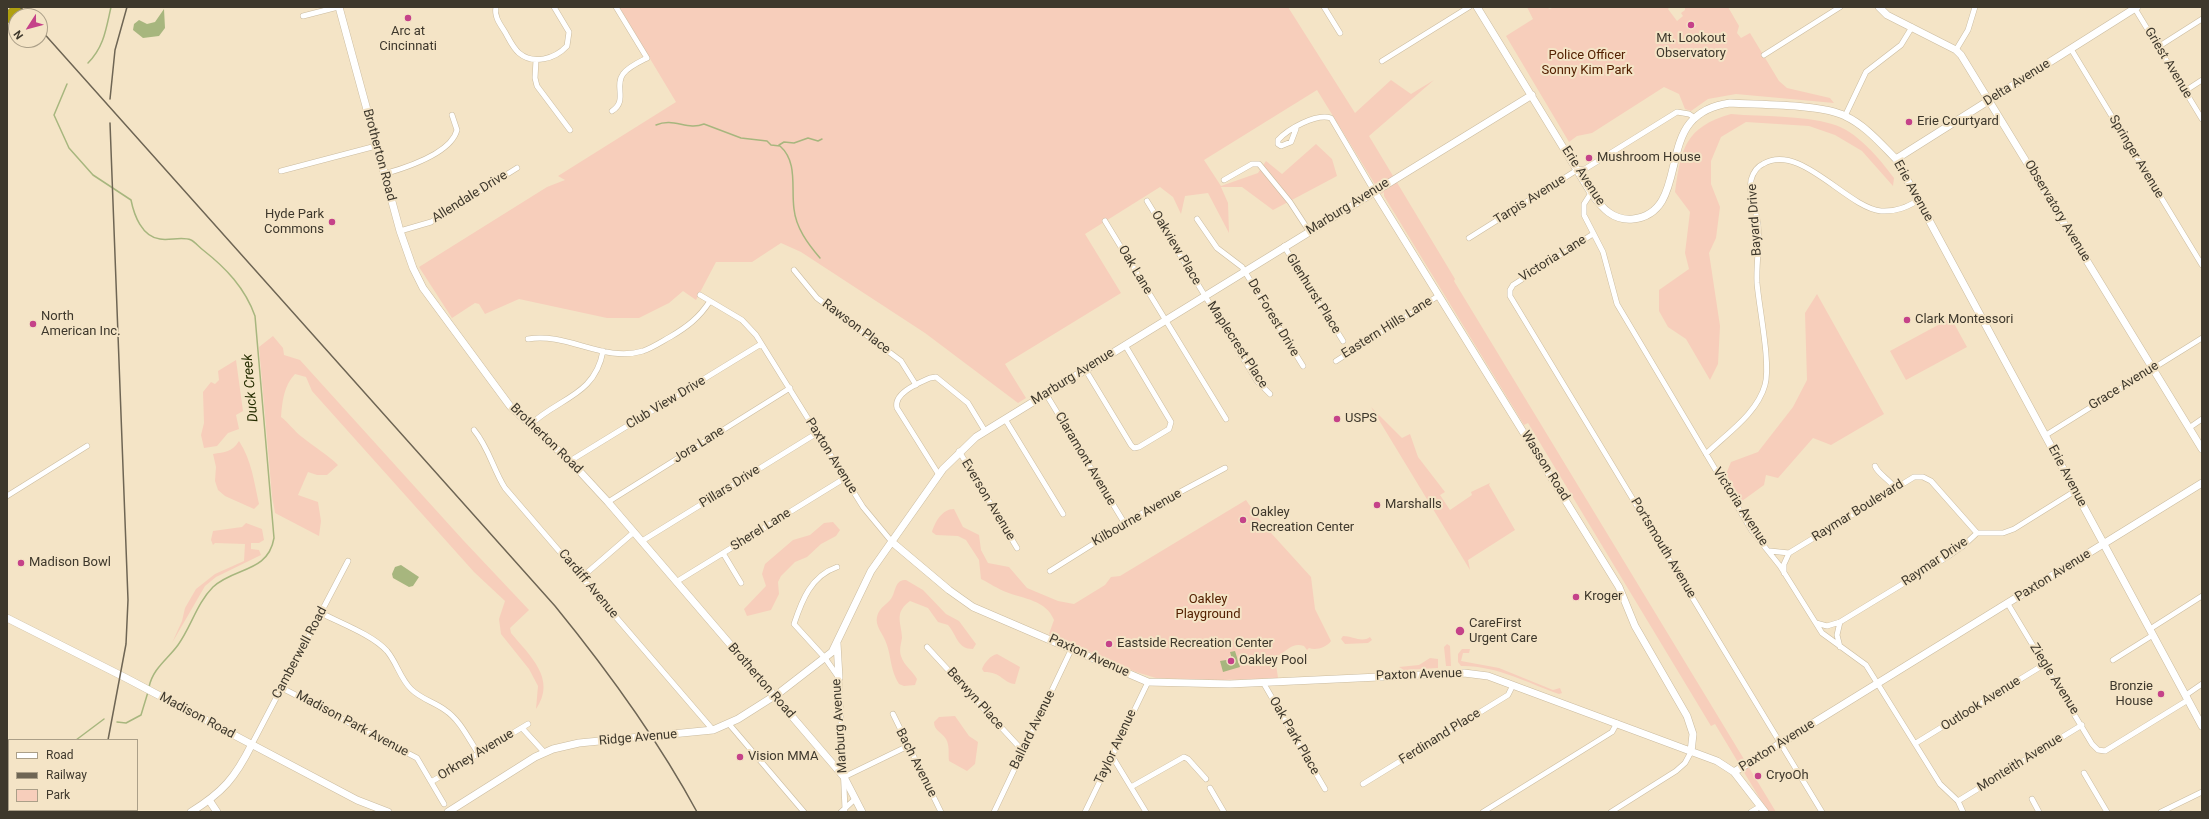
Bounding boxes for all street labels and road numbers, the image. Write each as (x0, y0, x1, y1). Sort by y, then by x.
street label: Griest Avenue (2141, 25, 2195, 101)
street label: Delta Avenue (1981, 56, 2053, 110)
street label: Brotherton Road (359, 107, 399, 203)
street label: Springer Avenue (2105, 113, 2167, 201)
street label: Erie Avenue (1558, 143, 1608, 209)
street label: Observatory Avenue (2021, 157, 2093, 265)
street label: Erie Avenue (1890, 158, 1936, 224)
street label: Allendale Drive (430, 168, 510, 226)
street label: Tarpis Avenue (1491, 172, 1569, 228)
street label: Marburg Avenue (1304, 175, 1392, 239)
street label: Bayard Drive (1745, 183, 1765, 257)
street label: Oakview Place (1148, 208, 1204, 288)
street label: Victoria Lane (1517, 232, 1589, 286)
street label: Oak Lane (1114, 243, 1156, 297)
street label: Glenhurst Place (1282, 251, 1344, 337)
street label: De Forest Drive (1244, 276, 1302, 360)
street label: Eastern Hills Lane (1339, 294, 1435, 362)
street label: Rawson Place (819, 296, 893, 358)
street label: Maplecrest Place (1203, 299, 1271, 391)
street label: Marburg Avenue (1029, 345, 1117, 409)
street label: Grace Avenue (2086, 358, 2162, 414)
street label: Club View Drive (623, 373, 709, 433)
street label: Brotherton Road (507, 401, 585, 477)
street label: Claramont Avenue (1051, 410, 1119, 508)
street label: Paxton Avenue (802, 415, 860, 497)
street label: Jora Lane (671, 423, 727, 467)
street label: Wasson Road (1517, 428, 1573, 504)
street label: Erie Avenue (2044, 443, 2090, 509)
street label: Everson Avenue (958, 457, 1018, 543)
street label: Pillars Drive (697, 462, 763, 512)
street label: Victoria Avenue (1709, 465, 1771, 549)
street label: Raymar Boulevard (1809, 477, 1907, 545)
street label: Kilbourne Avenue (1090, 486, 1184, 550)
street label: Portsmouth Avenue (1627, 495, 1699, 601)
street label: Sherel Lane (728, 506, 794, 554)
street label: Raymar Drive (1899, 534, 1971, 590)
street label: Cardiff Avenue (555, 546, 621, 622)
street label: Paxton Avenue (2012, 547, 2094, 605)
street label: Camberwell Road (269, 604, 331, 702)
street label: Paxton Avenue (1046, 631, 1132, 681)
street label: Brotherton Road (724, 640, 798, 722)
street label: Ziegle Avenue (2026, 641, 2082, 717)
street label: Berwyn Place (943, 665, 1007, 733)
street label: Paxton Avenue (1376, 666, 1462, 684)
street label: Outlook Avenue (1938, 673, 2024, 735)
street label: Marburg Avenue (829, 678, 851, 774)
street label: Madison Park Avenue (293, 688, 411, 760)
street label: Ballard Avenue (1007, 688, 1059, 772)
street label: Madison Road (157, 690, 237, 742)
street label: Oak Park Place (1265, 694, 1323, 778)
street label: Ferdinand Place (1396, 706, 1484, 768)
street label: Taylor Avenue (1092, 707, 1140, 787)
street label: Paxton Avenue (1736, 717, 1818, 775)
street label: Orkney Avenue (435, 726, 517, 784)
street label: Bach Avenue (892, 726, 940, 800)
street label: Ridge Avenue (598, 727, 678, 749)
street label: Monteith Avenue (1975, 731, 2065, 795)

